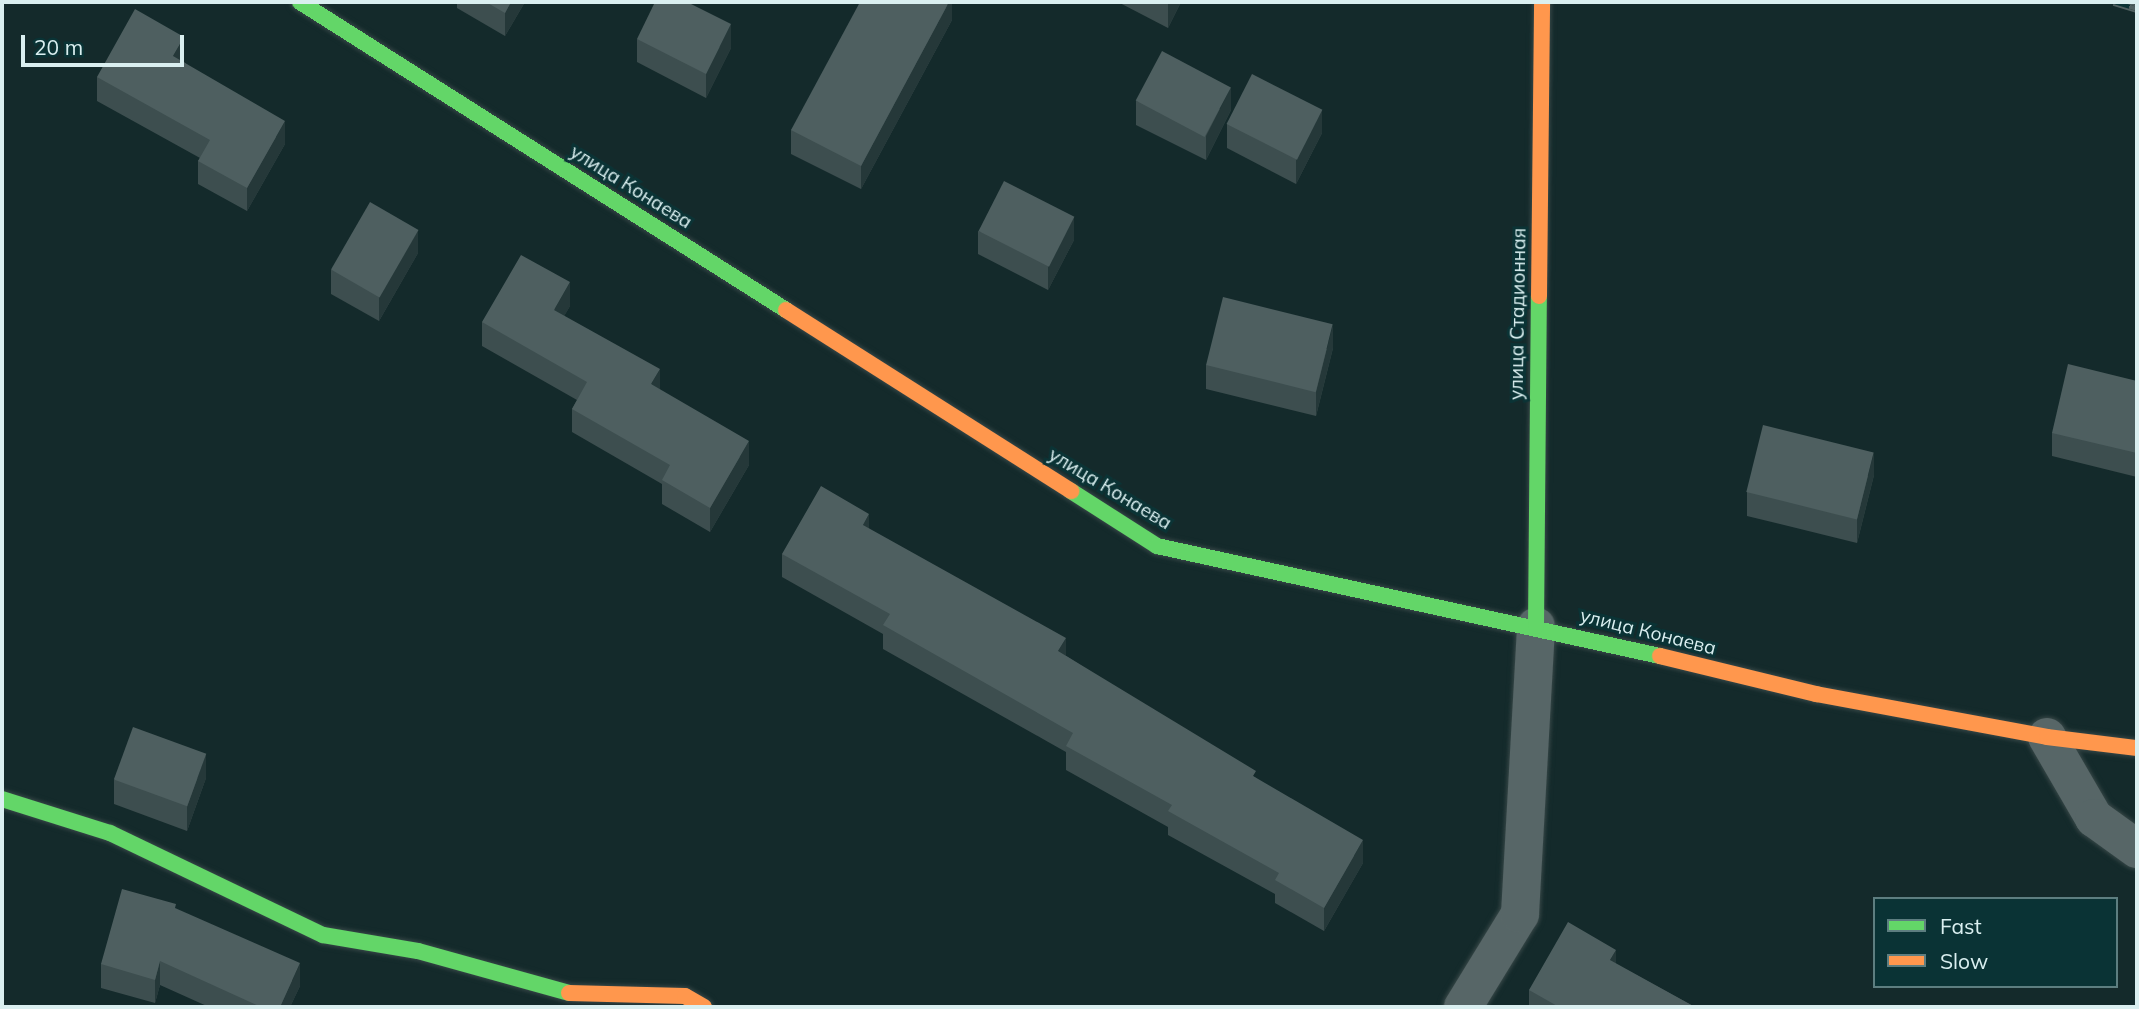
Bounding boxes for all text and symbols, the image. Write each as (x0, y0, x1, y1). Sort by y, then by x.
scale bar (24, 21, 187, 65)
text: 20 m (34, 34, 83, 60)
street label: улица Конаева (566, 140, 696, 234)
street label: улица Стадионная (1505, 228, 1531, 400)
street label: улица Конаева (1044, 443, 1176, 535)
street label: улица Конаева (1578, 604, 1718, 660)
legend (1873, 897, 2118, 988)
text: Fast (1940, 913, 1982, 939)
text: Slow (1940, 948, 1988, 974)

